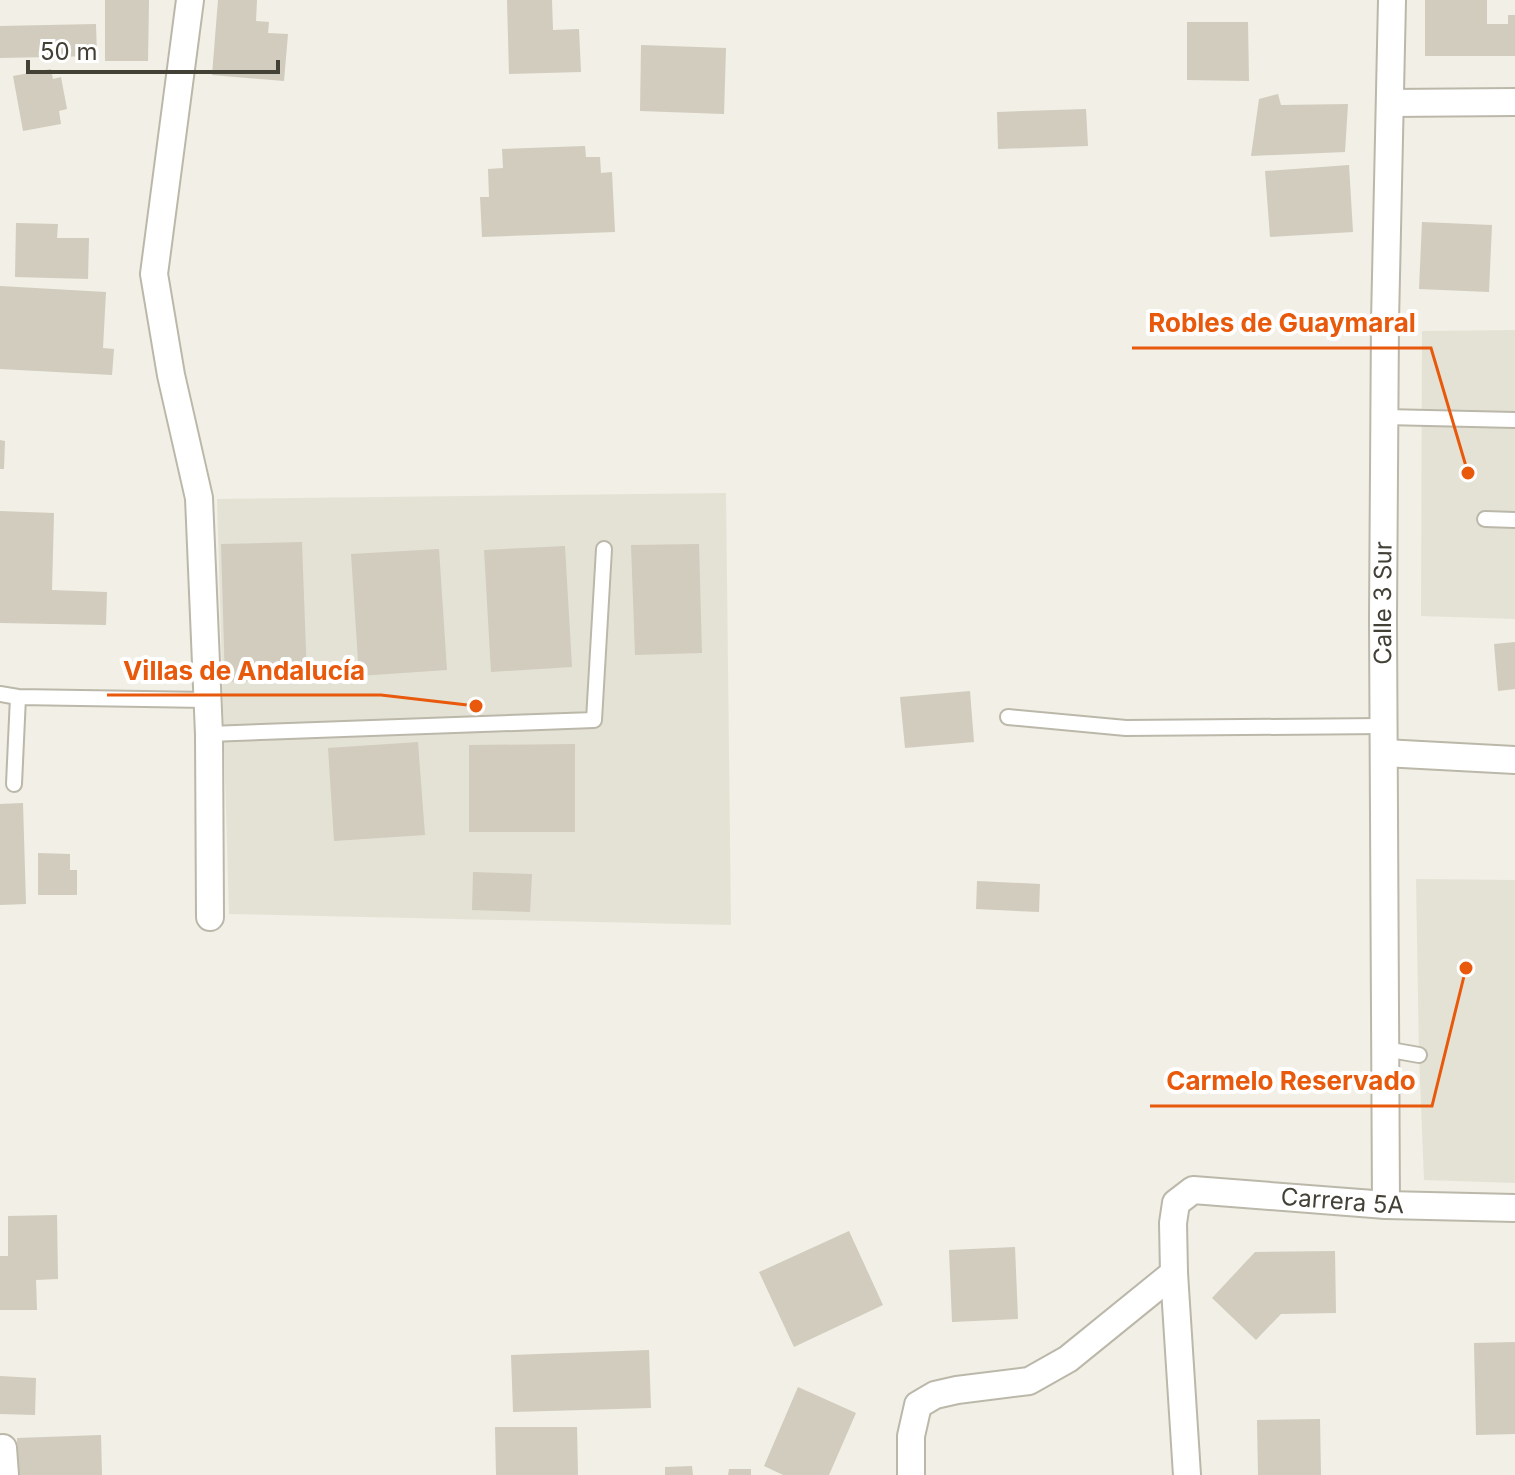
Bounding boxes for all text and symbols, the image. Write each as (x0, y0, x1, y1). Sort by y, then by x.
scale bar (28, 24, 278, 74)
text: 50 m (40, 37, 98, 66)
callout: Robles de Guaymaral (1132, 298, 1431, 348)
text: Robles de Guaymaral (1148, 307, 1416, 338)
street label: Calle 3 Sur (1368, 541, 1398, 665)
callout: Villas de Andalucía (107, 645, 381, 695)
text: Villas de Andalucía (123, 655, 365, 686)
callout: Carmelo Reservado (1150, 1056, 1432, 1106)
text: Carmelo Reservado (1166, 1065, 1416, 1096)
street label: Carrera 5A (1280, 1182, 1404, 1219)

